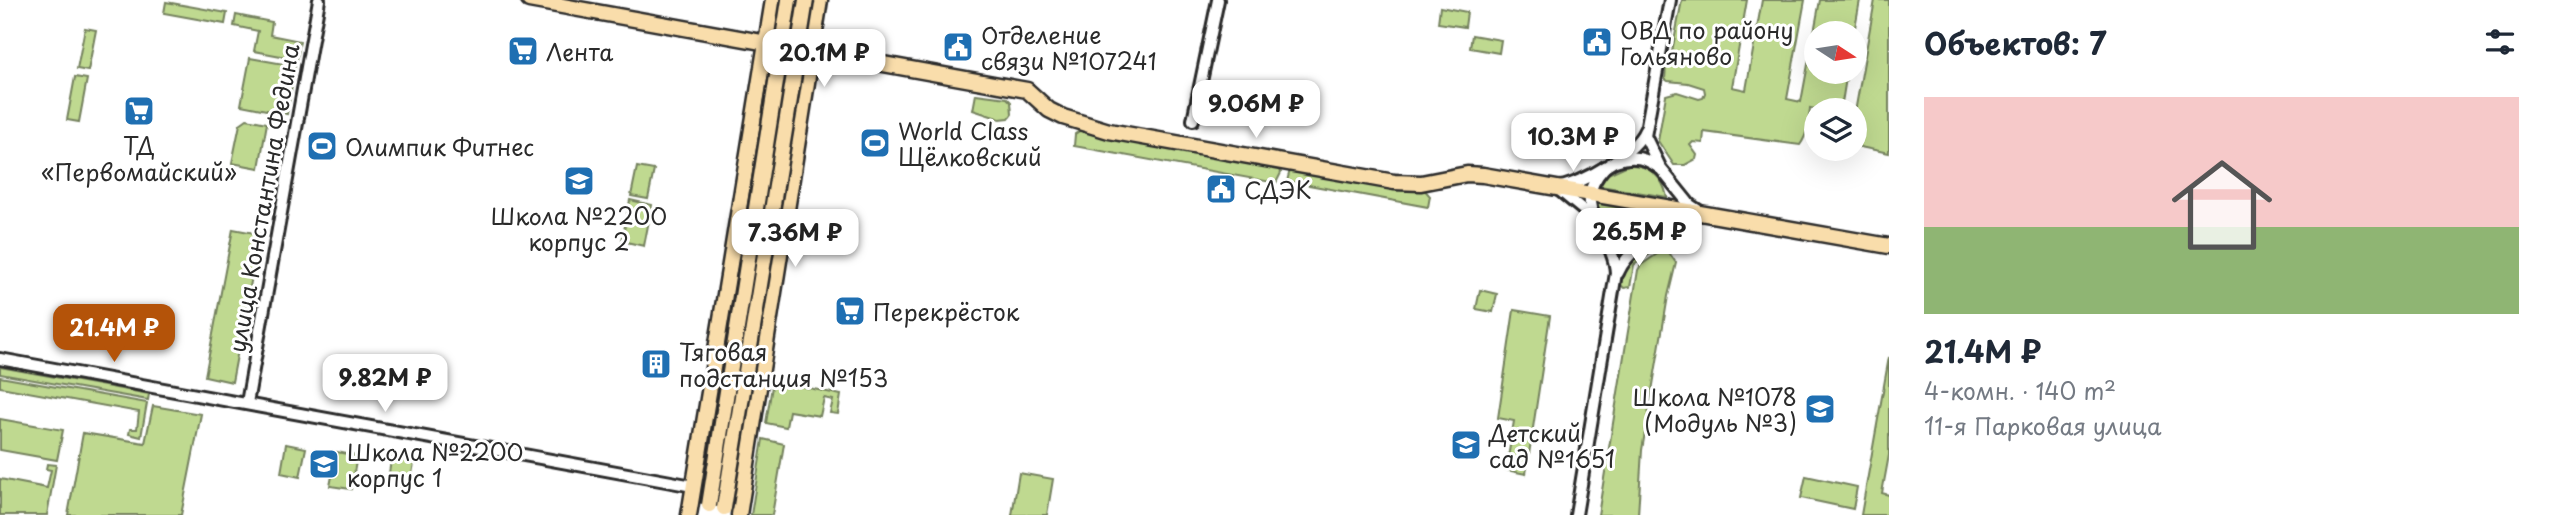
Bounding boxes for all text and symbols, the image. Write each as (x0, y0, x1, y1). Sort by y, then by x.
place label: ОВД по району Гольяново (1620, 12, 1793, 73)
place label: Отделение связи №107241 (981, 17, 1157, 78)
text: Объектов: 7 (1924, 20, 2107, 65)
north arrow (1804, 21, 1867, 84)
map controls (1804, 21, 1867, 161)
icon: filters (2481, 23, 2519, 61)
public building icon: ОВД по району Гольяново (1580, 25, 1614, 59)
pin: 20.1M ₽ (759, 29, 889, 89)
public building icon: Отделение связи №107241 (941, 30, 975, 64)
supermarket icon: Лента (506, 34, 540, 68)
place label: Лента (546, 34, 613, 69)
text: 20.1M ₽ (778, 34, 870, 69)
street label: улица Константина Федина (219, 40, 307, 355)
pin: 9.06M ₽ (1191, 80, 1321, 140)
text: 9.06M ₽ (1208, 85, 1304, 120)
supermarket icon: ТД «Первомайский» (122, 94, 156, 128)
button: layers (1804, 98, 1867, 161)
place label: World Class Щёлковский (898, 113, 1042, 174)
pin: 10.3M ₽ (1508, 114, 1638, 173)
text: 10.3M ₽ (1527, 118, 1619, 153)
sports icon: World Class Щёлковский (858, 126, 892, 160)
place label: ТД «Первомайский» (41, 128, 237, 189)
sports icon: Олимпик Фитнес (305, 129, 339, 163)
place label: Олимпик Фитнес (345, 129, 534, 164)
icon: home (2159, 142, 2285, 268)
school or university icon: Школа №2200 корпус 2 (562, 164, 596, 198)
public building icon: СДЭК (1204, 172, 1238, 206)
place label: СДЭК (1244, 172, 1311, 207)
place label: Школа №2200 корпус 2 (491, 198, 667, 259)
pin: 26.5M ₽ (1574, 208, 1704, 268)
pin: 7.36M ₽ (730, 210, 860, 269)
text: 26.5M ₽ (1592, 213, 1686, 248)
text: 7.36M ₽ (748, 214, 842, 249)
supermarket icon: Перекрёсток (833, 294, 867, 328)
place label: Перекрёсток (873, 294, 1020, 329)
pin: 21.4M ₽ (49, 304, 179, 364)
text: 21.4M ₽ (69, 309, 159, 344)
text: 21.4M ₽ (1924, 328, 2041, 373)
place label: Тяговая подстанция №153 (679, 334, 888, 395)
building icon: Тяговая подстанция №153 (639, 347, 673, 381)
pin: 9.82M ₽ (320, 354, 450, 414)
text: 9.82M ₽ (339, 359, 431, 394)
text: 4-комн. · 140 m² (1924, 373, 2116, 408)
place label: Школа №1078 (Модуль №3) (1633, 379, 1797, 440)
school or university icon: Школа №1078 (Модуль №3) (1803, 392, 1837, 426)
text: 11-я Парковая улица (1924, 408, 2162, 443)
place label: Детский сад №1651 (1488, 415, 1615, 476)
school or university icon: Детский сад №1651 (1449, 428, 1483, 462)
place label: Школа №2200 корпус 1 (347, 434, 524, 495)
school or university icon: Школа №2200 корпус 1 (307, 447, 341, 481)

